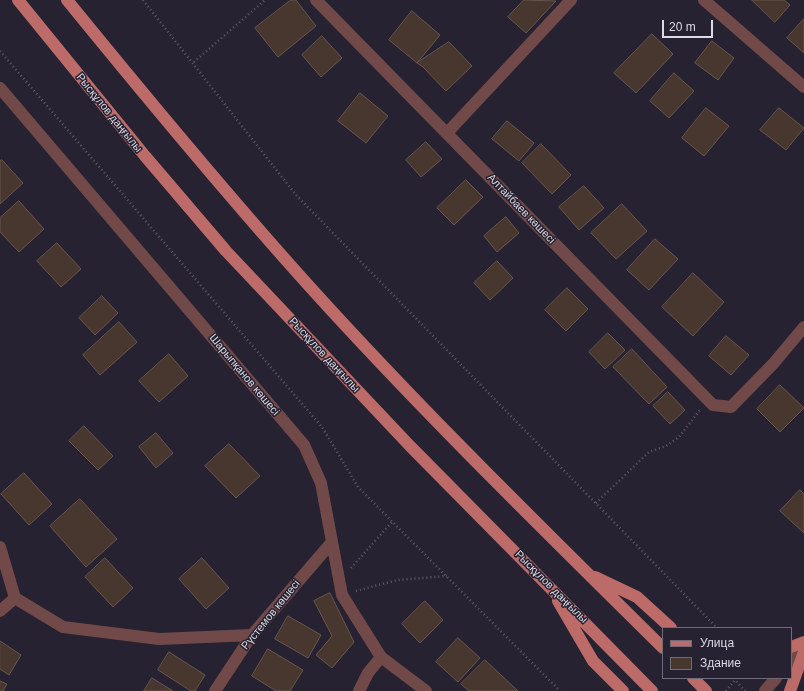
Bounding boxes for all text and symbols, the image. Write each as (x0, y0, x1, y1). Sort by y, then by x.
scale bar (664, 12, 715, 38)
text: 20 m (669, 20, 696, 34)
street label: Рысқұлов даңғылы (73, 71, 145, 155)
street label: Алтайбаев көшесі (484, 171, 558, 247)
street label: Рысқұлов даңғылы (286, 315, 362, 395)
street label: Шарыпқанов көшесі (206, 332, 282, 418)
street label: Рысқұлов даңғылы (512, 548, 590, 626)
street label: Рүстемов көшесі (239, 578, 303, 652)
legend (662, 627, 792, 679)
text: Улица (700, 636, 734, 650)
text: Здание (700, 656, 741, 670)

